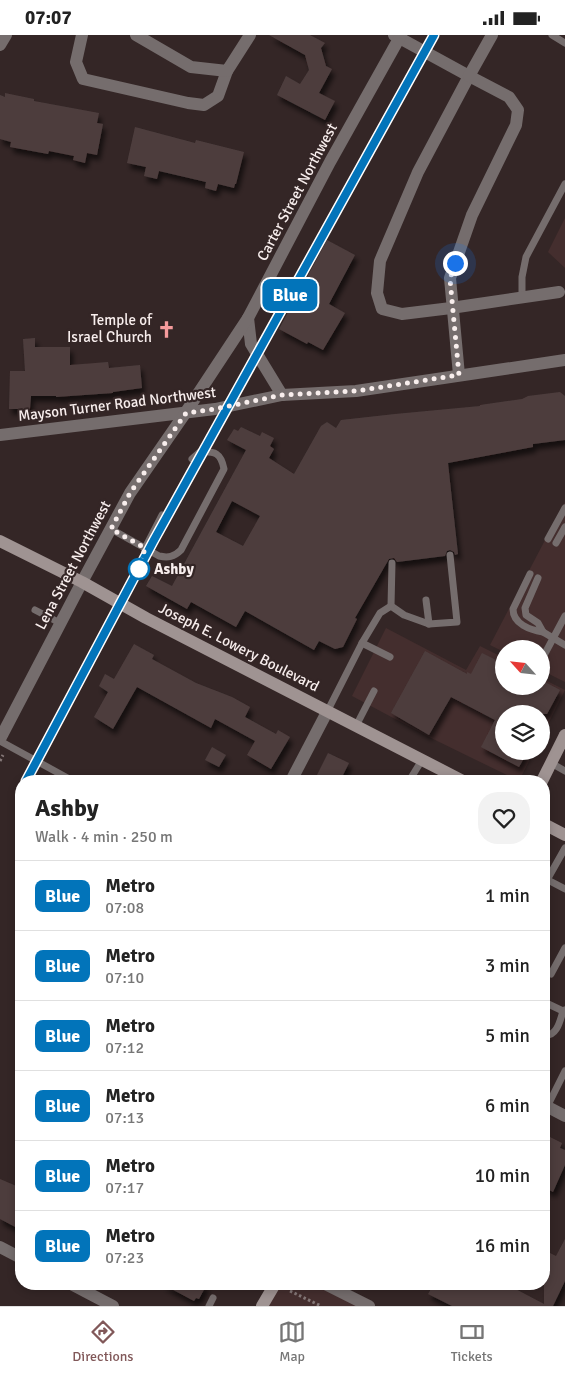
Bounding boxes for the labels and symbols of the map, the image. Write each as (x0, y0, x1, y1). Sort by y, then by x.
street label: Carter Street Northwest (253, 120, 341, 264)
your location (443, 251, 468, 276)
line badge: Blue (255, 279, 325, 311)
place label: Temple of Israel Church (67, 311, 153, 346)
church icon: Temple of Israel Church (156, 319, 176, 339)
street label: Mayson Turner Road Northwest (17, 383, 217, 425)
street label: Lena Street Northwest (31, 497, 115, 633)
marker: Ashby (128, 558, 150, 580)
place label: Ashby (154, 560, 194, 578)
street label: Joseph E. Lowery Boulevard (156, 599, 322, 695)
north arrow (495, 640, 550, 695)

